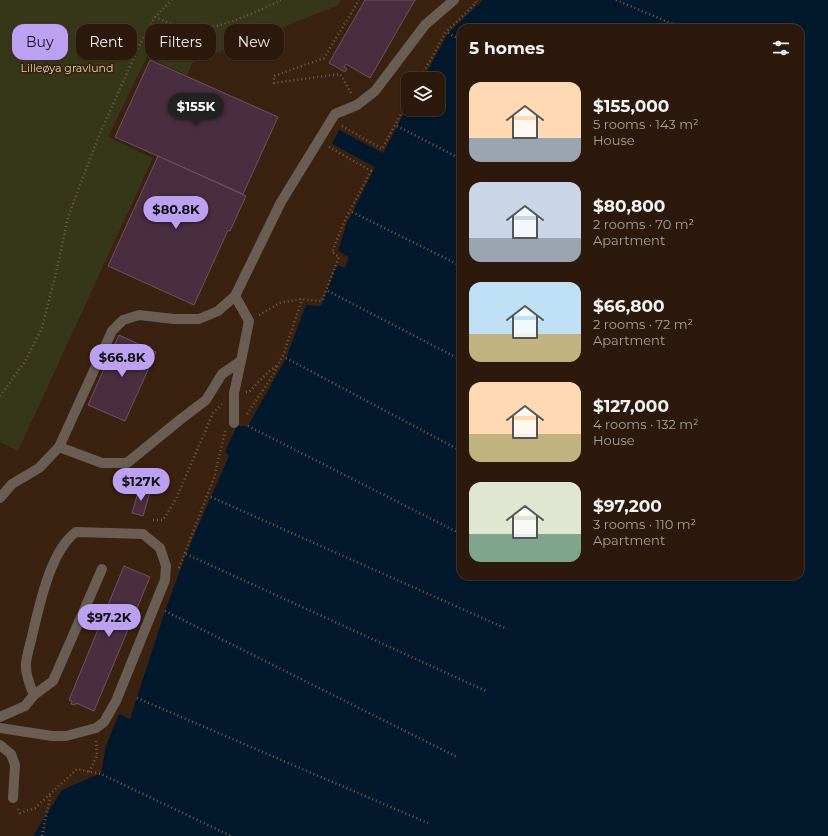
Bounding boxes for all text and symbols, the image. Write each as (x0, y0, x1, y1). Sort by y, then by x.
chip: Buy (12, 24, 68, 60)
chip: Rent (76, 24, 137, 60)
chip: Filters (145, 24, 216, 60)
chip: New (224, 24, 284, 60)
icon: filters (770, 37, 792, 59)
text: 5 homes (469, 38, 545, 58)
park label: Lilleøya gravlund (21, 61, 113, 75)
map controls (401, 72, 445, 116)
button: layers (401, 72, 445, 116)
pin: $155K (168, 93, 224, 127)
text: $155,000 (593, 96, 669, 116)
text: $155K (177, 98, 215, 114)
icon: home (501, 98, 549, 146)
text: 5 rooms · 143 m² (593, 116, 699, 132)
text: House (593, 132, 635, 148)
pin: $80.8K (143, 196, 209, 230)
text: $80,800 (593, 196, 665, 216)
icon: home (501, 198, 549, 246)
text: $80.8K (152, 201, 200, 217)
text: 2 rooms · 70 m² (593, 216, 694, 232)
text: Apartment (593, 232, 665, 248)
text: $66,800 (593, 296, 665, 316)
icon: home (501, 298, 549, 346)
text: 2 rooms · 72 m² (593, 316, 693, 332)
text: Apartment (593, 332, 665, 348)
pin: $66.8K (89, 344, 155, 378)
text: $66.8K (99, 349, 145, 365)
text: $127,000 (593, 396, 669, 416)
icon: home (501, 398, 549, 446)
text: 4 rooms · 132 m² (593, 416, 699, 432)
text: House (593, 432, 635, 448)
pin: $127K (113, 468, 169, 502)
text: $127K (122, 473, 160, 489)
text: $97,200 (593, 496, 662, 516)
icon: home (501, 498, 549, 546)
text: 3 rooms · 110 m² (593, 516, 696, 532)
text: Apartment (593, 532, 665, 548)
pin: $97.2K (76, 604, 142, 638)
text: $97.2K (87, 609, 131, 625)

